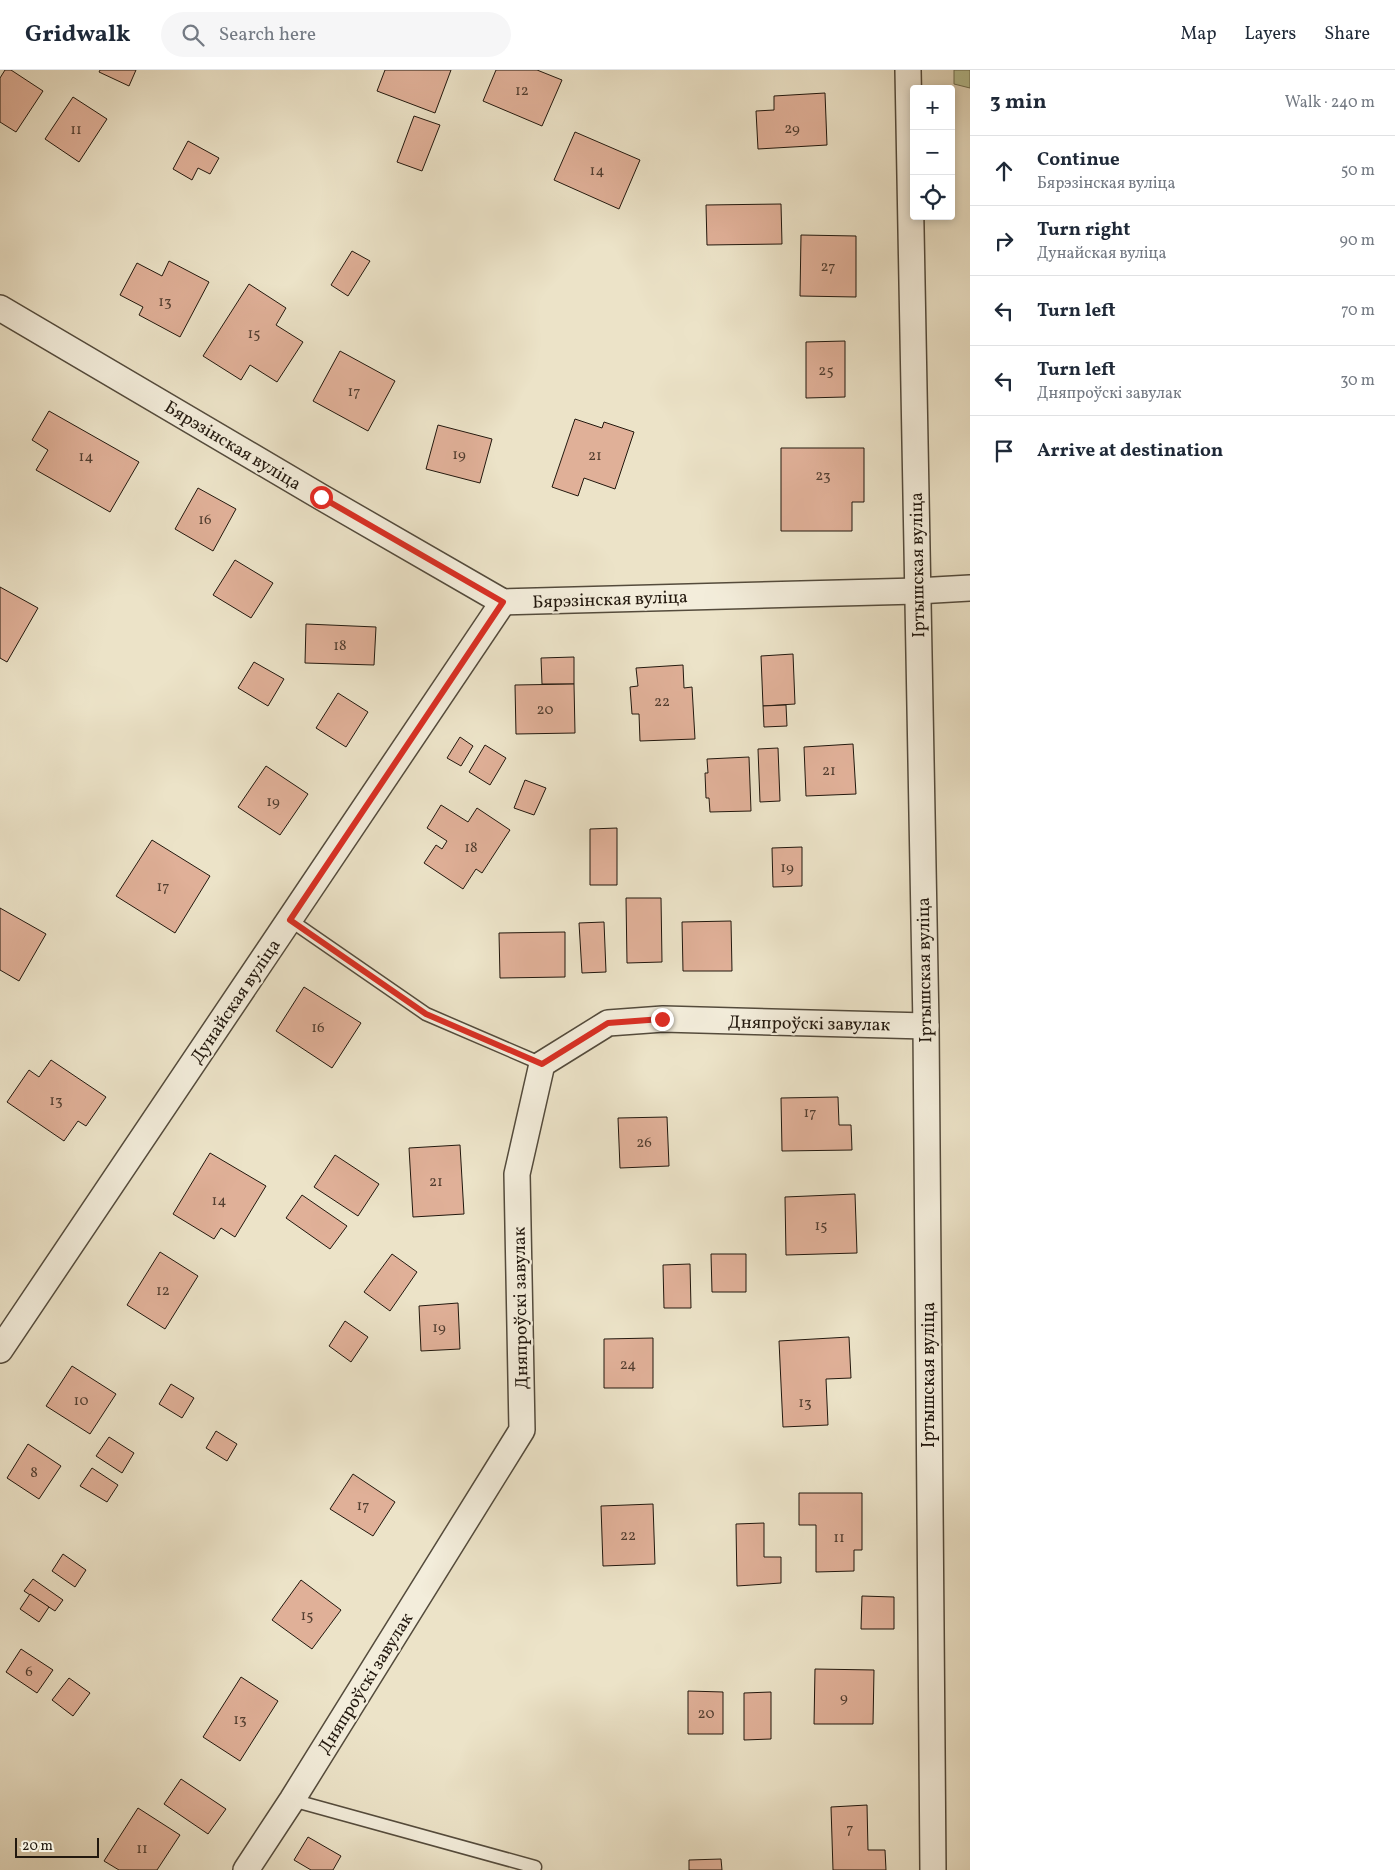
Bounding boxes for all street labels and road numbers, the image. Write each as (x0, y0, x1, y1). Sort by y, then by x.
street label: Бярэзінская вуліца (159, 395, 305, 497)
street label: Іртышская вуліца (905, 492, 932, 638)
street label: Бярэзінская вуліца (532, 585, 688, 616)
street label: Іртышская вуліца (912, 897, 939, 1043)
street label: Дунайская вуліца (185, 934, 287, 1069)
street label: Дняпроўскі завулак (727, 1011, 891, 1038)
street label: Дняпроўскі завулак (508, 1226, 535, 1389)
street label: Іртышская вуліца (917, 1302, 942, 1448)
street label: Дняпроўскі завулак (313, 1608, 420, 1759)

